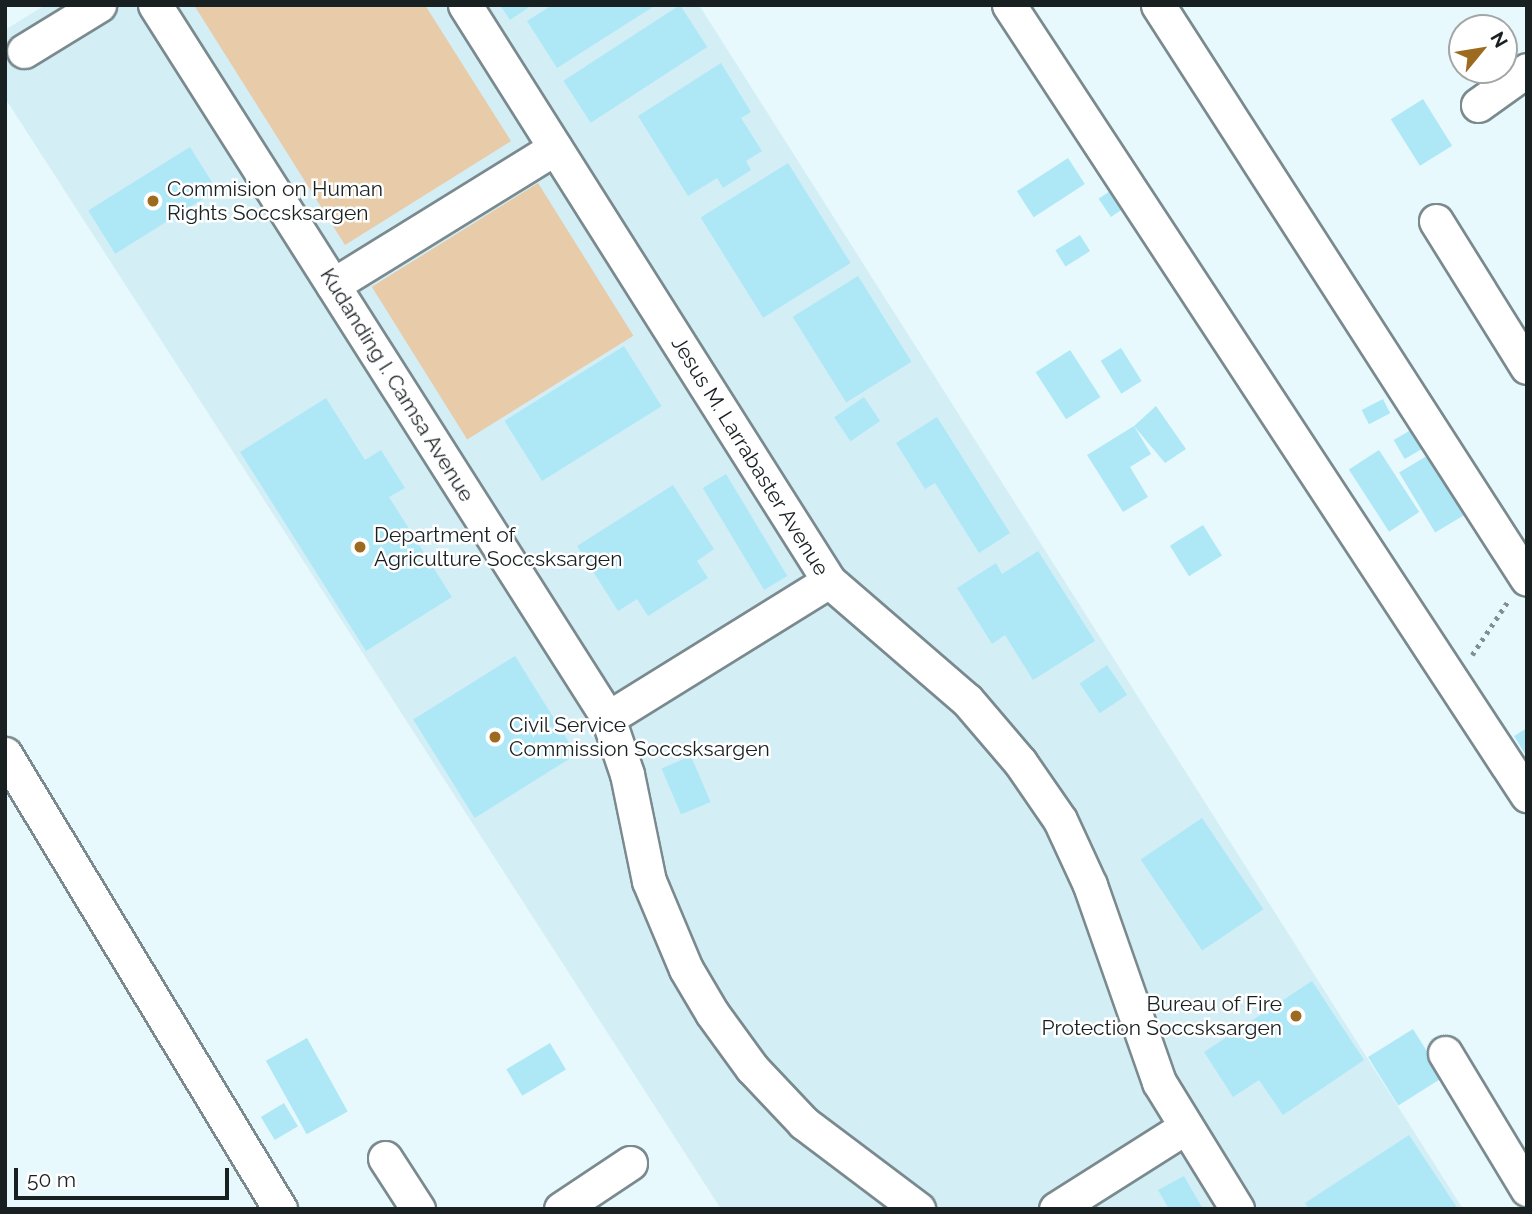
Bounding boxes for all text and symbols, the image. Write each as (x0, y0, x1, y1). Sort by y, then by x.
north arrow (1448, 14, 1518, 84)
text: N (1486, 28, 1513, 51)
place label: Commision on Human Rights Soccsksargen (167, 176, 383, 226)
marker: Commision on Human Rights Soccsksargen (145, 193, 161, 209)
street label: Kudanding I. Camsa Avenue (315, 263, 479, 507)
street label: Jesus M. Larrabaster Avenue (666, 331, 834, 581)
place label: Department of Agriculture Soccsksargen (374, 522, 622, 572)
marker: Department of Agriculture Soccsksargen (352, 539, 368, 555)
place label: Civil Service Commission Soccsksargen (509, 712, 770, 762)
marker: Civil Service Commission Soccsksargen (487, 729, 503, 745)
place label: Bureau of Fire Protection Soccsksargen (1041, 991, 1282, 1041)
marker: Bureau of Fire Protection Soccsksargen (1288, 1008, 1304, 1024)
scale bar (18, 1154, 233, 1198)
text: 50 m (27, 1167, 76, 1192)

